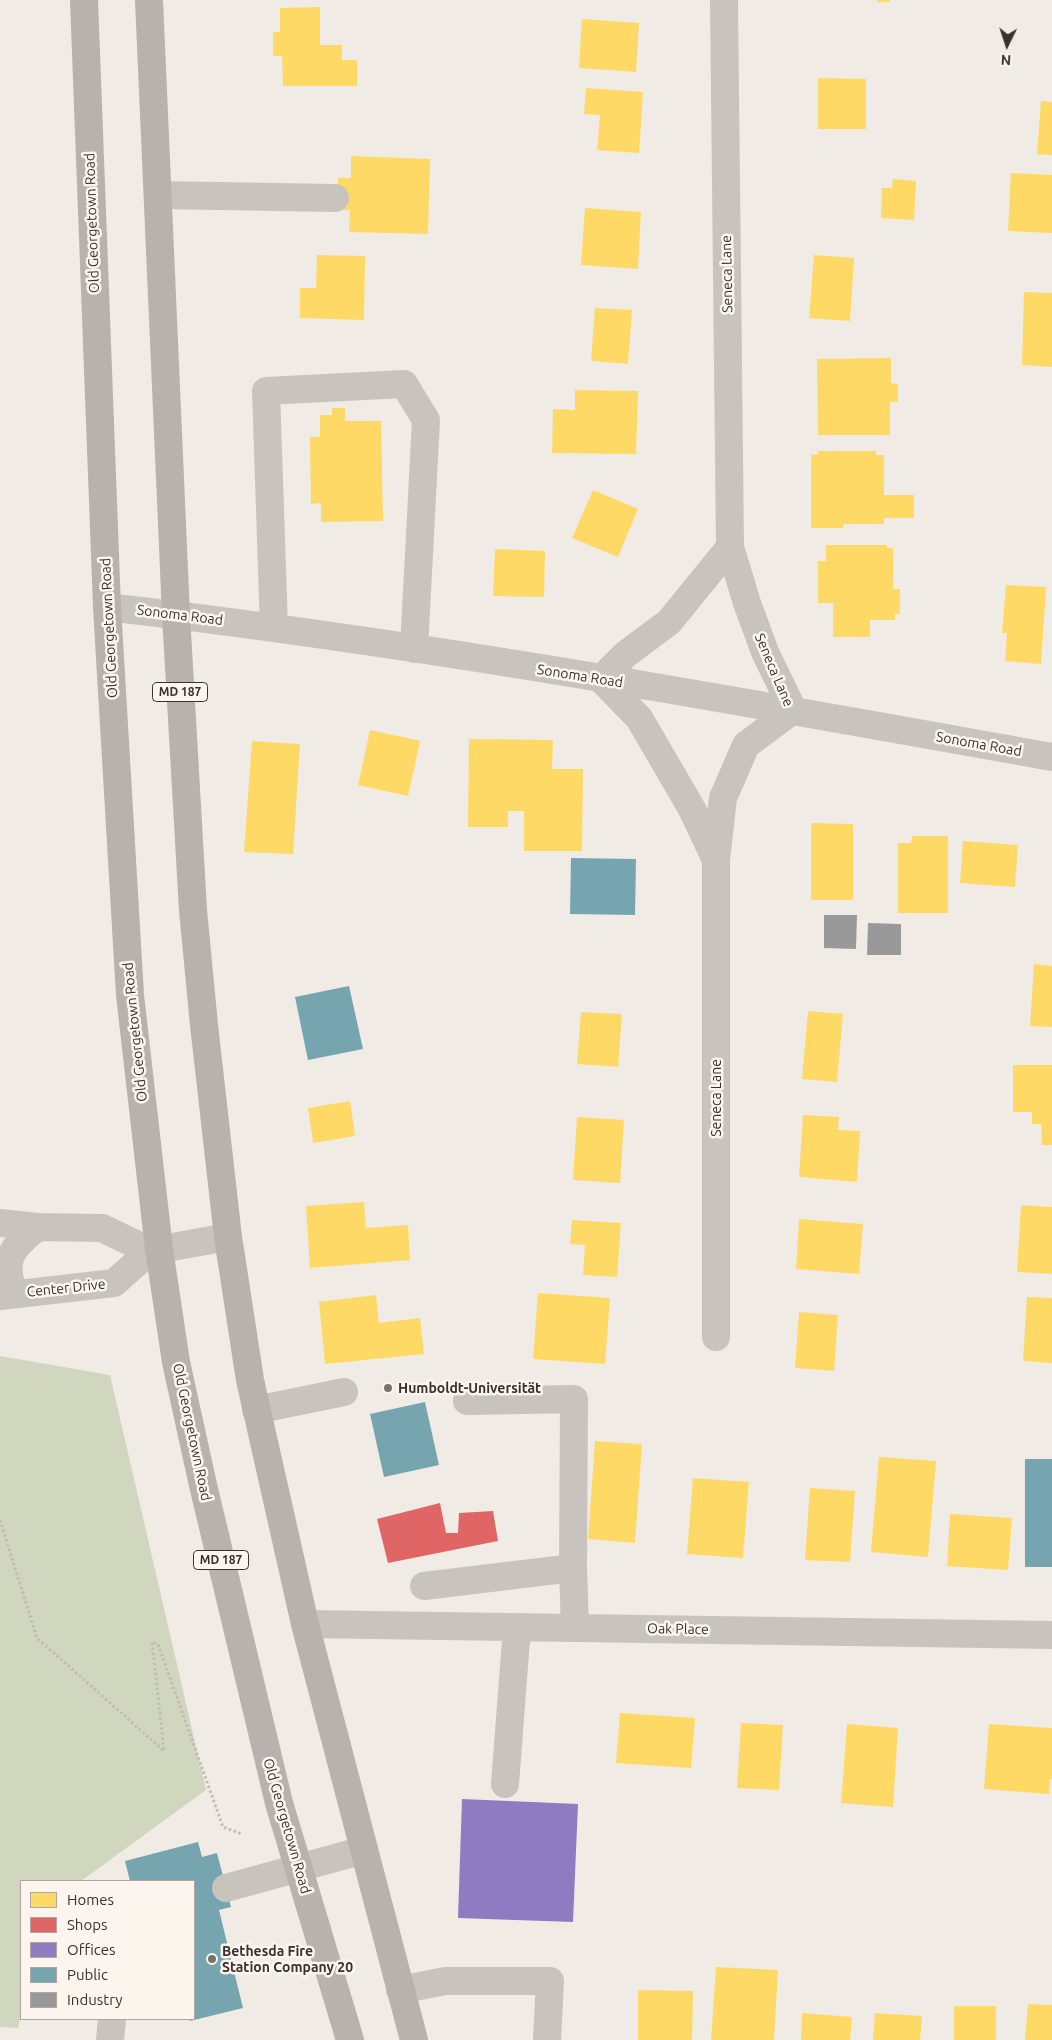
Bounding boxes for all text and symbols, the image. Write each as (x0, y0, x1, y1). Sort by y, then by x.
north arrow (982, 20, 1032, 70)
text: N (1000, 52, 1012, 68)
street label: Old Georgetown Road (81, 153, 103, 293)
street label: Seneca Lane (718, 235, 736, 313)
street label: Old Georgetown Road (97, 558, 121, 698)
street label: Sonoma Road (136, 601, 224, 629)
street label: Seneca Lane (751, 631, 797, 709)
street label: Sonoma Road (536, 661, 624, 691)
road number: MD 187 (152, 682, 208, 702)
street label: Sonoma Road (935, 728, 1023, 760)
street label: Old Georgetown Road (119, 961, 151, 1103)
street label: Seneca Lane (708, 1059, 724, 1137)
street label: Center Drive (26, 1276, 106, 1300)
street label: Old Georgetown Road (169, 1362, 215, 1502)
place label: Humboldt-Universität (398, 1380, 541, 1396)
marker: Humboldt-Universität (382, 1382, 394, 1394)
road number: MD 187 (194, 1550, 248, 1570)
street label: Oak Place (647, 1620, 709, 1638)
street label: Old Georgetown Road (260, 1756, 314, 1896)
legend (20, 1880, 195, 2020)
text: Homes (67, 1891, 114, 1908)
text: Shops (67, 1916, 108, 1933)
text: Offices (67, 1941, 115, 1958)
place label: Bethesda Fire Station Company 20 (222, 1943, 353, 1975)
marker: Bethesda Fire Station Company 20 (206, 1953, 218, 1965)
text: Public (67, 1966, 108, 1983)
text: Industry (67, 1991, 122, 2008)

